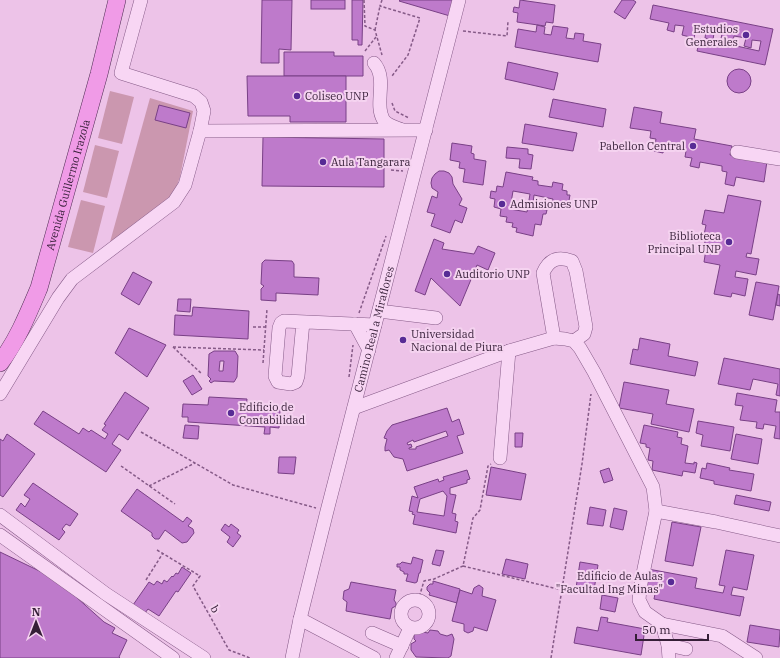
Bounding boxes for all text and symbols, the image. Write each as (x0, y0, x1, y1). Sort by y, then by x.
place label: Estudios Generales (686, 22, 738, 49)
marker: Estudios Generales (741, 30, 751, 40)
place label: Coliseo UNP (305, 89, 369, 103)
marker: Coliseo UNP (292, 91, 302, 101)
street label: Avenida Guillermo Irazola (43, 118, 93, 252)
place label: Pabellon Central (599, 139, 685, 153)
marker: Pabellon Central (688, 141, 698, 151)
place label: Aula Tangarara (331, 155, 410, 169)
marker: Aula Tangarara (318, 157, 328, 167)
place label: Admisiones UNP (510, 197, 598, 211)
marker: Admisiones UNP (497, 199, 507, 209)
place label: Biblioteca Principal UNP (647, 229, 721, 256)
marker: Biblioteca Principal UNP (724, 237, 734, 247)
street label: Camino Real a Miraflores (351, 265, 397, 394)
place label: Auditorio UNP (455, 267, 530, 281)
marker: Auditorio UNP (442, 269, 452, 279)
place label: Universidad Nacional de Piura (411, 327, 503, 354)
marker: Universidad Nacional de Piura (398, 335, 408, 345)
place label: Edificio de Contabilidad (239, 400, 306, 427)
marker: Edificio de Contabilidad (226, 408, 236, 418)
place label: Edificio de Aulas "Facultad Ing Minas" (556, 569, 663, 596)
marker: Edificio de Aulas "Facultad Ing Minas" (666, 577, 676, 587)
north arrow (16, 602, 56, 642)
street label: b (207, 603, 223, 616)
text: N (32, 605, 41, 619)
scale bar (636, 616, 708, 642)
text: 50 m (642, 622, 671, 637)

